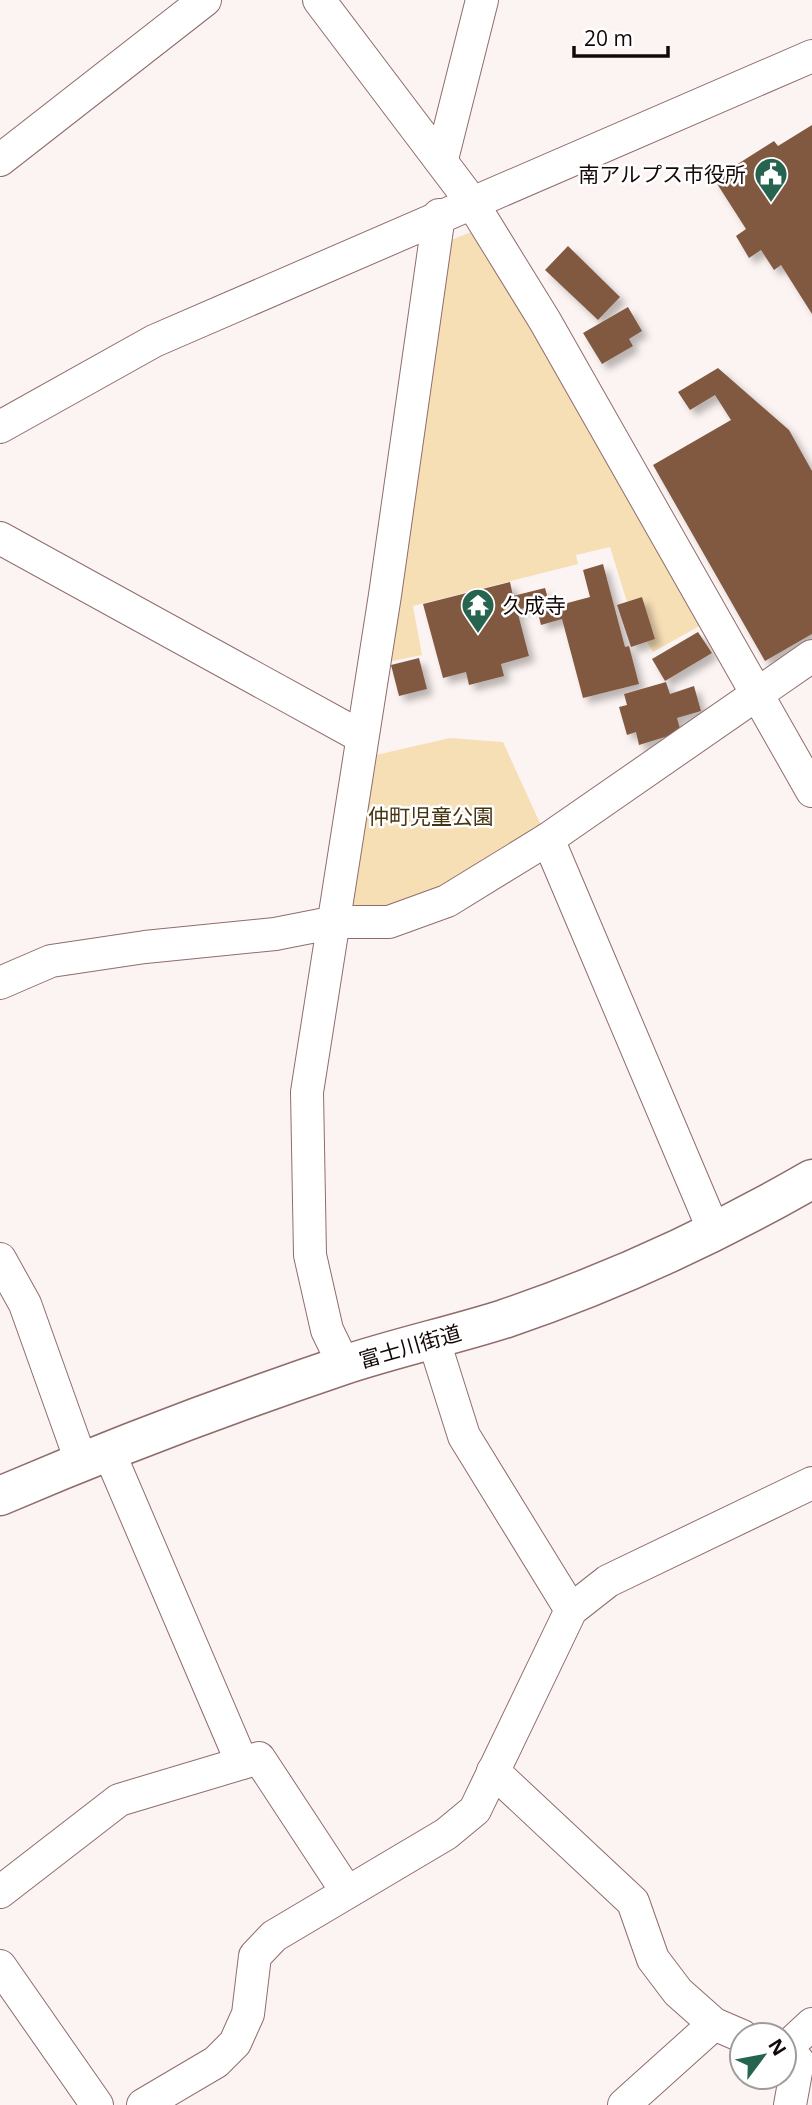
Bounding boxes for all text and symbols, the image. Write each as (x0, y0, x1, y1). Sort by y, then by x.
scale bar (574, 14, 668, 58)
text: 20 m (584, 24, 633, 52)
public building icon: 南アルプス市役所 (752, 155, 790, 204)
place label: 南アルプス市役所 (578, 160, 746, 188)
temple icon: 久成寺 (459, 586, 497, 635)
place label: 久成寺 (503, 591, 566, 619)
park label: 仲町児童公園 (368, 802, 494, 830)
street label: 富士川街道 (356, 1318, 464, 1374)
north arrow (728, 2021, 798, 2091)
text: N (762, 2034, 793, 2060)

